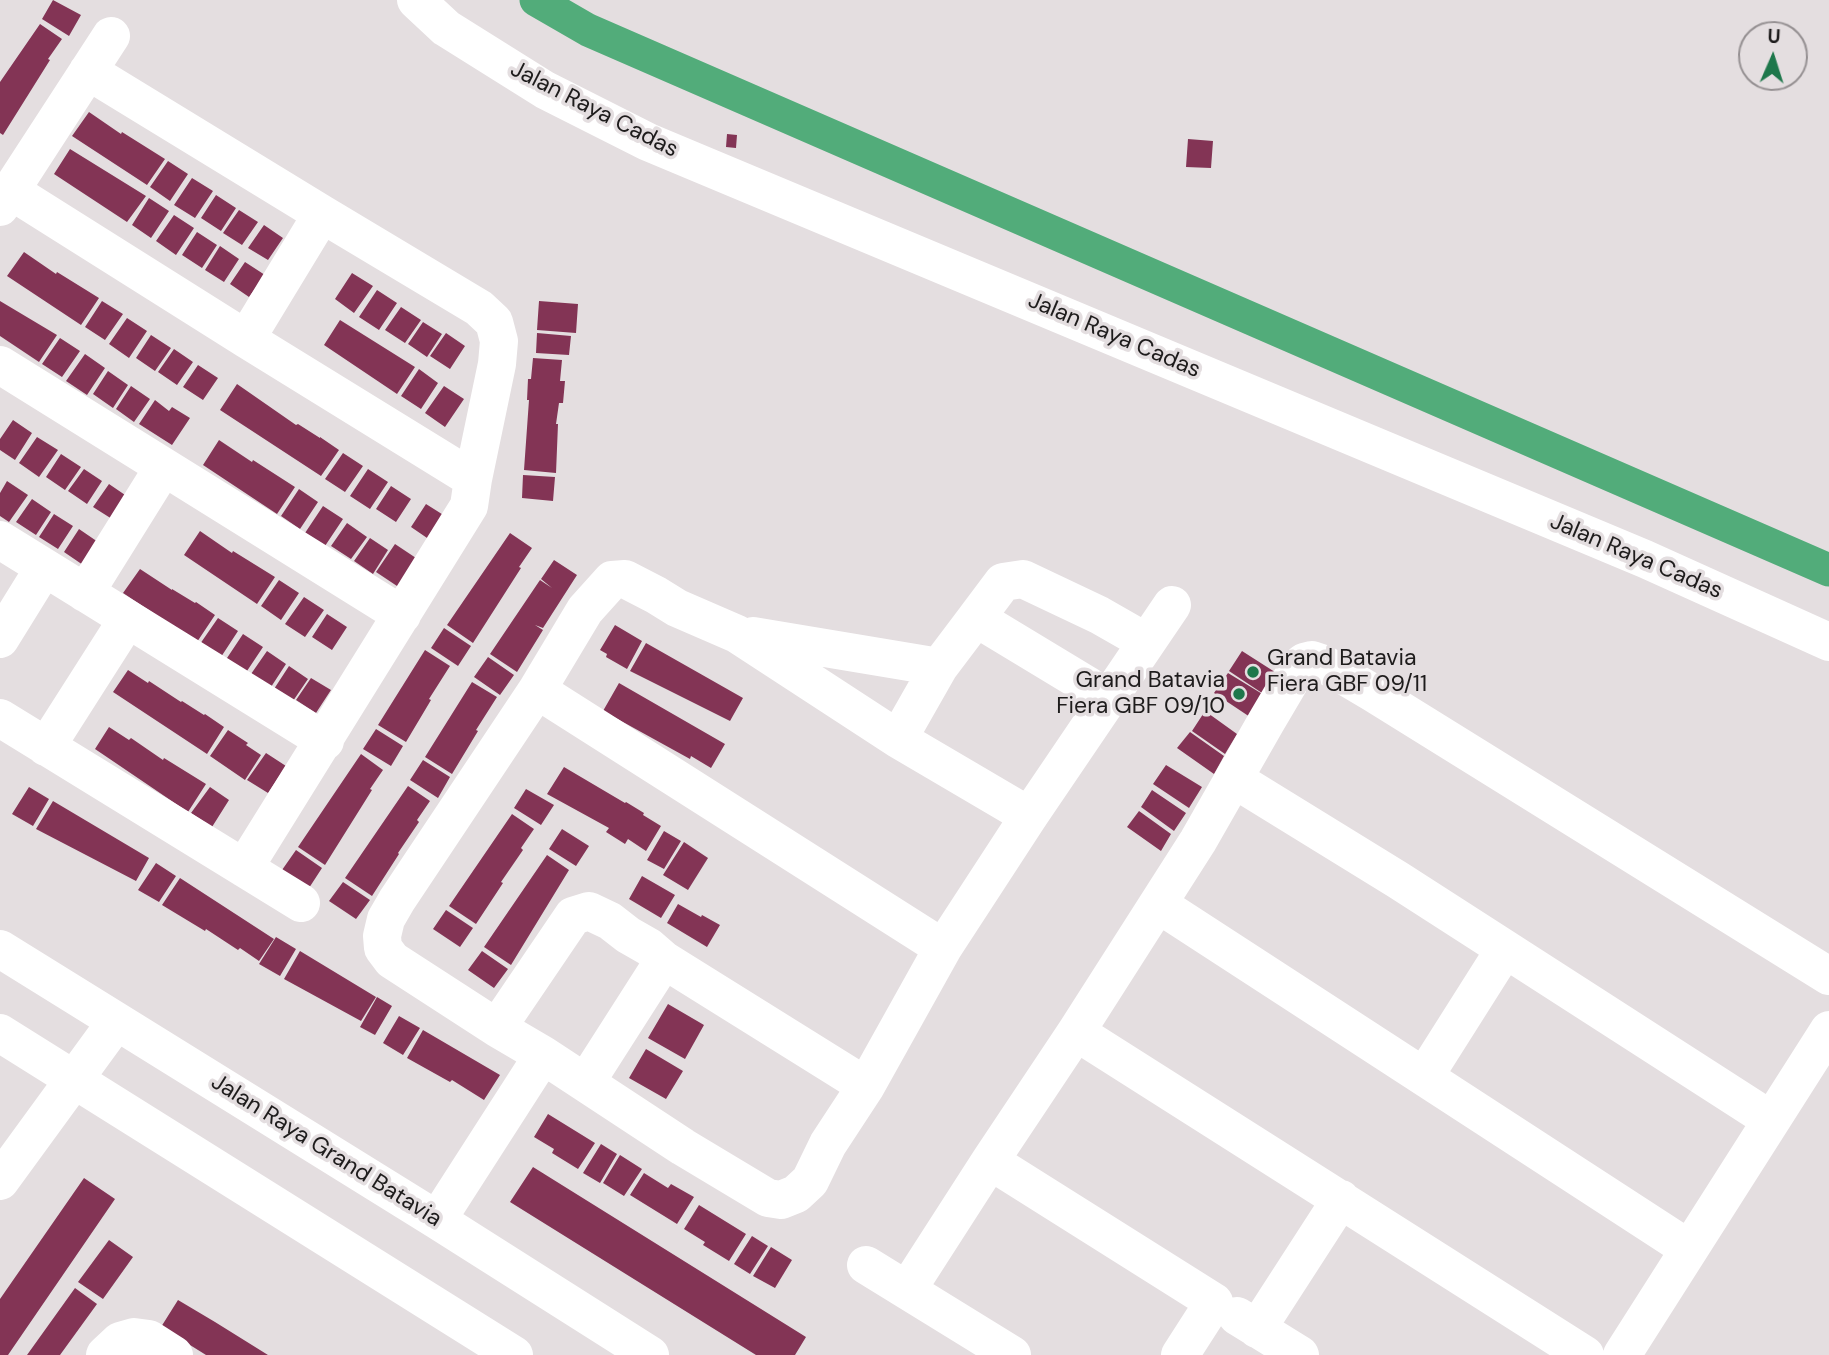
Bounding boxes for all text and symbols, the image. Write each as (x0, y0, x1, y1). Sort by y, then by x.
north arrow (1738, 21, 1808, 91)
text: U (1767, 24, 1781, 49)
street label: Jalan Raya Cadas (505, 56, 683, 164)
street label: Jalan Raya Cadas (1024, 287, 1204, 385)
street label: Jalan Raya Cadas (1546, 508, 1726, 606)
place label: Grand Batavia Fiera GBF 09/11 (1267, 645, 1427, 699)
marker: Grand Batavia Fiera GBF 09/11 (1245, 664, 1261, 680)
place label: Grand Batavia Fiera GBF 09/10 (1056, 667, 1225, 721)
marker: Grand Batavia Fiera GBF 09/10 (1231, 686, 1247, 702)
street label: Jalan Raya Grand Batavia (206, 1069, 446, 1233)

